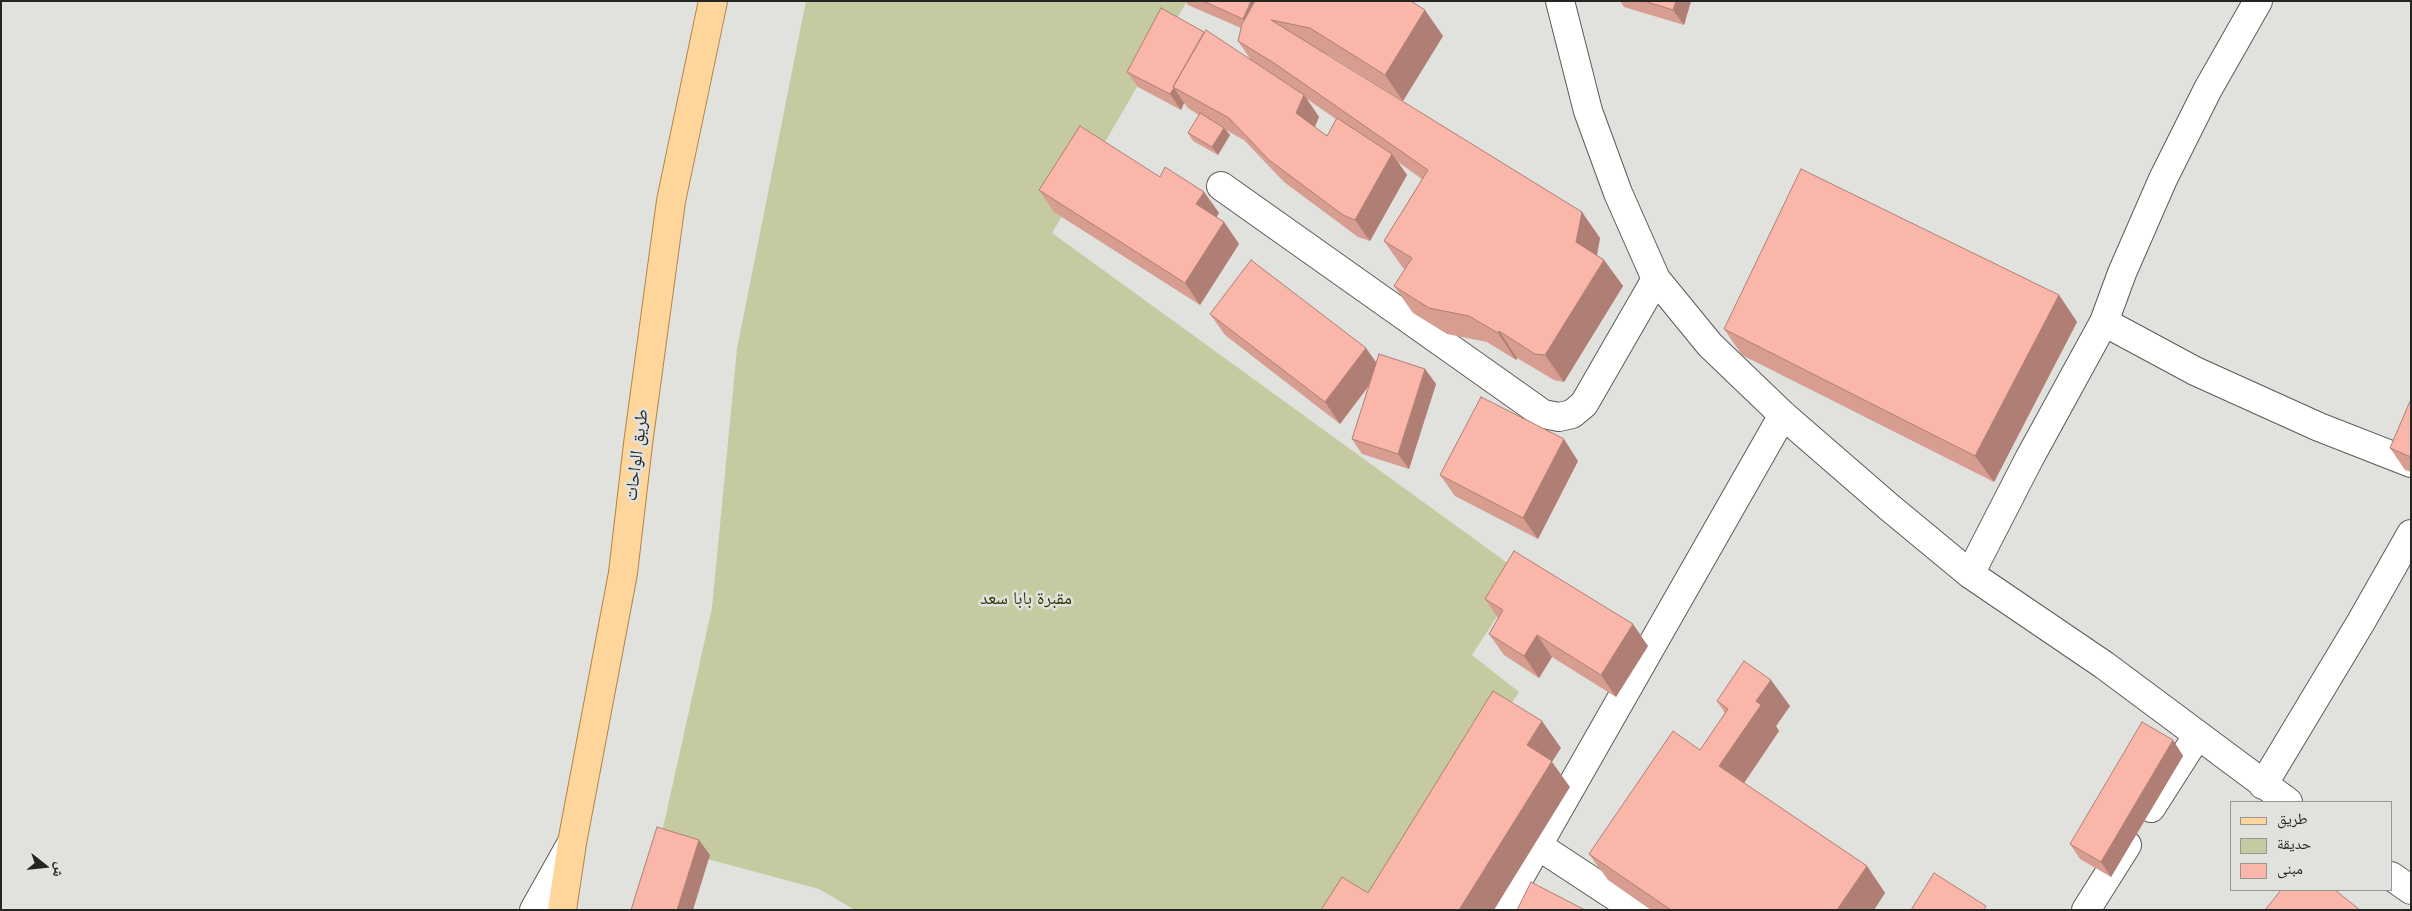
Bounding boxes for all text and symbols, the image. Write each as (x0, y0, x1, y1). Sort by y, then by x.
street label: طريق الواحات (621, 408, 653, 502)
park label: مقبرة بابا سعد (980, 588, 1072, 610)
legend (2230, 801, 2392, 891)
text: طريق (2277, 810, 2308, 827)
text: حديقة (2277, 835, 2311, 852)
north arrow (20, 841, 70, 891)
text: مبنى (2277, 860, 2303, 877)
text: ش (50, 861, 69, 879)

